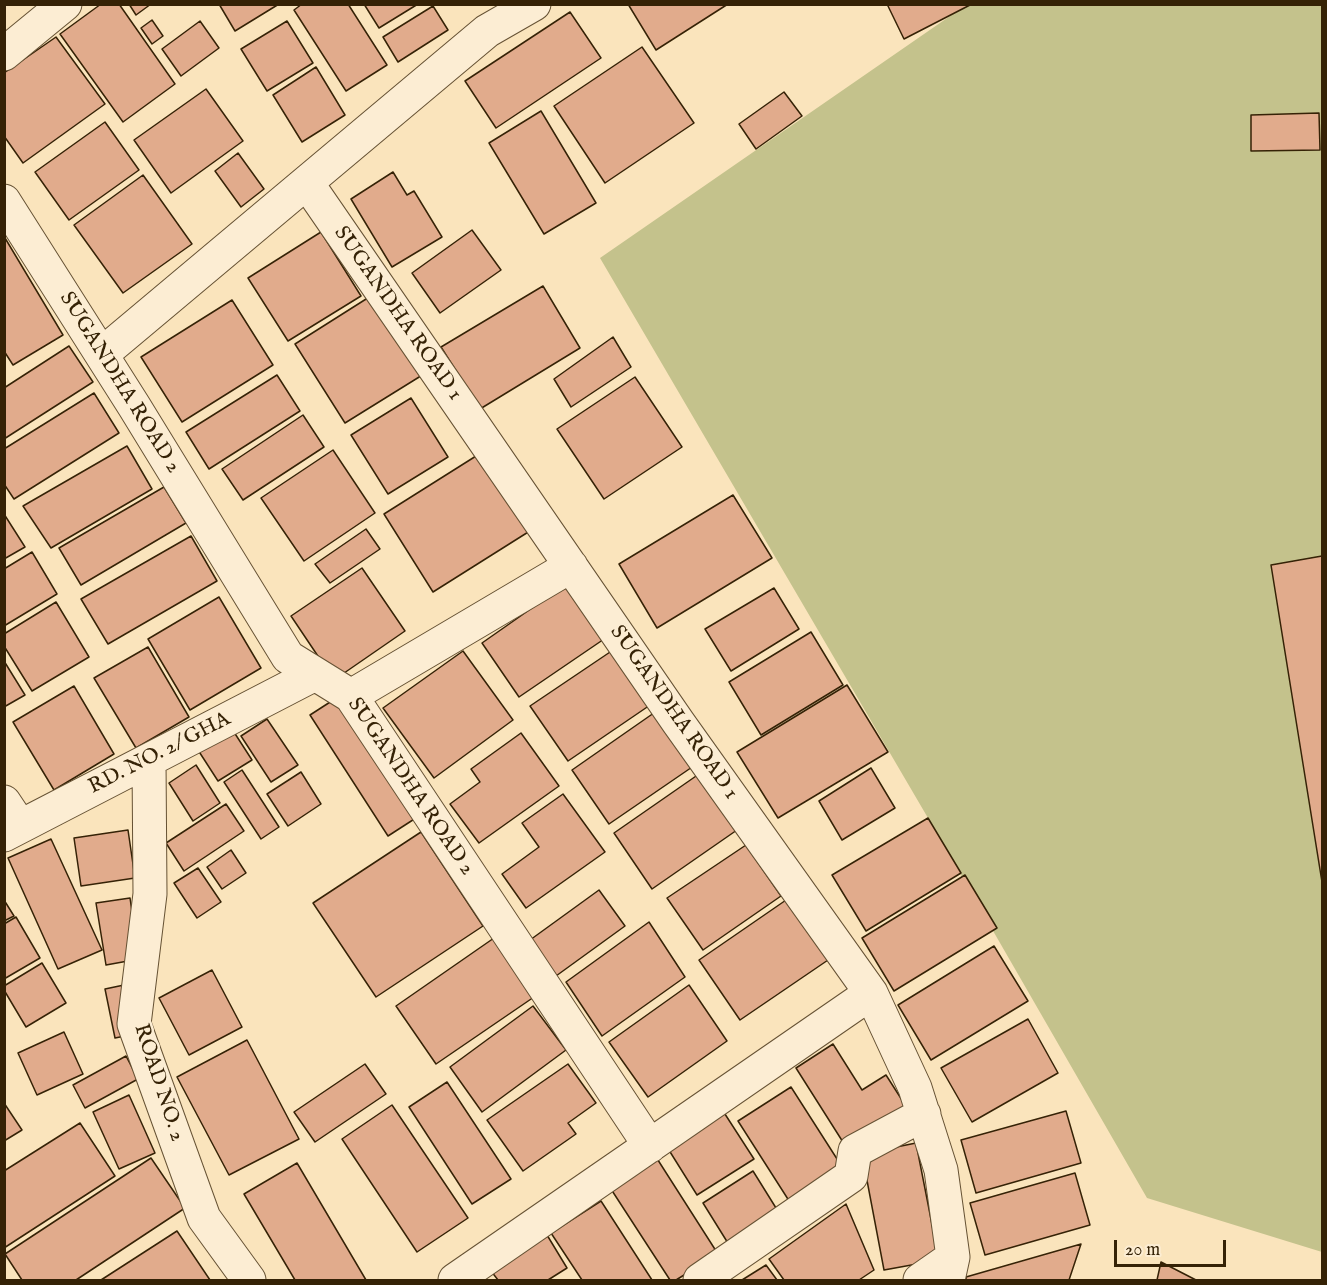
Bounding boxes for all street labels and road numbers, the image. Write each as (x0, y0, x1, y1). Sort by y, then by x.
street label: SUGANDHA ROAD 1 (327, 222, 467, 406)
street label: SUGANDHA ROAD 2 (53, 288, 185, 478)
street label: SUGANDHA ROAD 1 (603, 621, 743, 805)
street label: SUGANDHA ROAD 2 (341, 693, 479, 881)
street label: RD. NO. 2/ GHA (85, 707, 235, 801)
street label: ROAD NO. 2 (127, 1021, 189, 1145)

